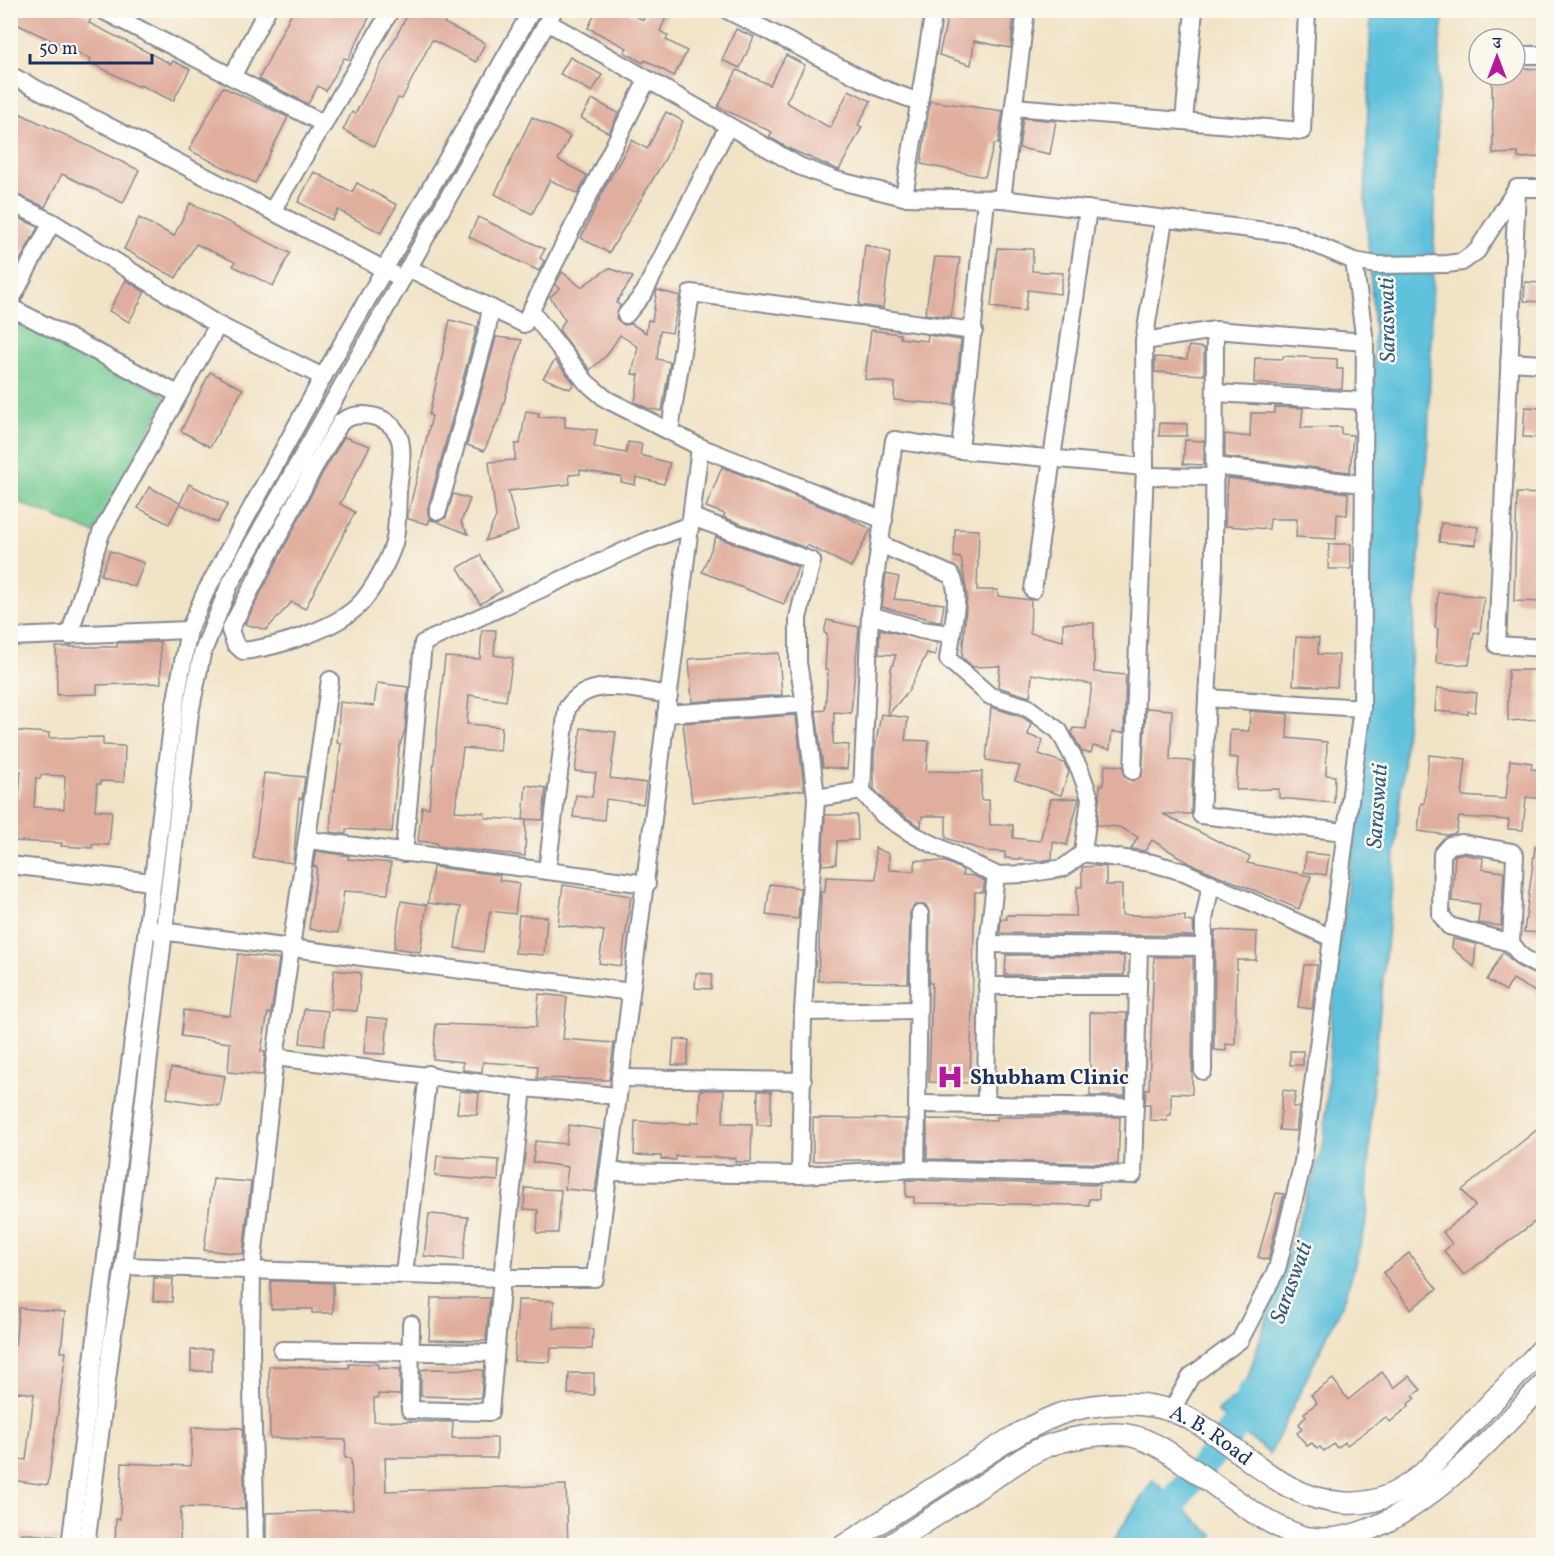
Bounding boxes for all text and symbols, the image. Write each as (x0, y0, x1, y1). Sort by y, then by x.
scale bar (30, 27, 152, 65)
north arrow (1467, 27, 1527, 87)
text: उ (1492, 33, 1503, 55)
text: 50 m (39, 37, 78, 62)
water label: Saraswati (1372, 277, 1405, 363)
water label: Saraswati (1360, 762, 1397, 849)
hospital icon: Shubham Clinic (935, 1062, 965, 1092)
place label: Shubham Clinic (970, 1064, 1129, 1093)
water label: Saraswati (1263, 1237, 1322, 1328)
street label: A. B. Road (1165, 1399, 1258, 1473)

